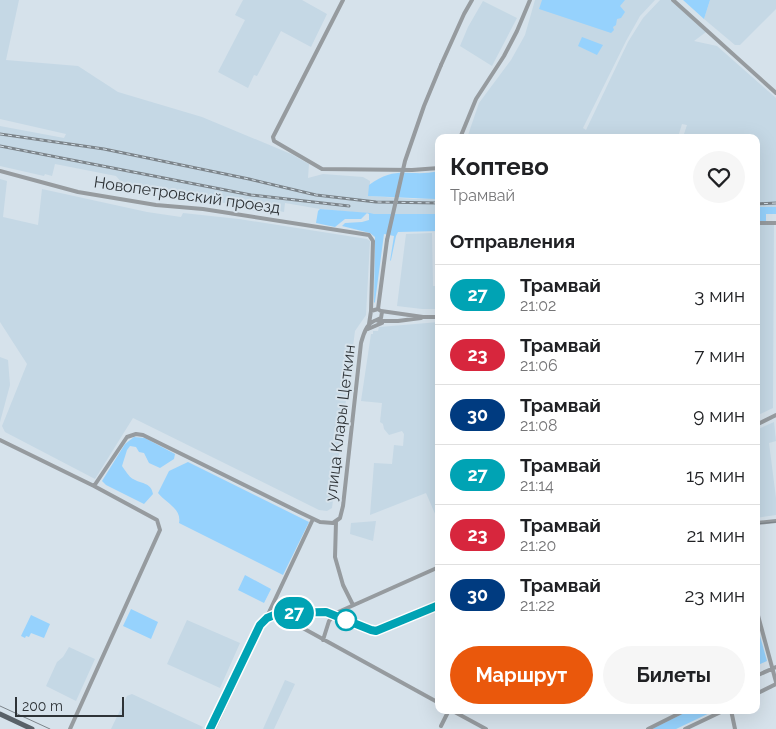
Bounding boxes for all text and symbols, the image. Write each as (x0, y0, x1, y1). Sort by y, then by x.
button: heart (693, 151, 745, 203)
text: Коптево (450, 152, 549, 181)
street label: Новопетровский проезд (93, 173, 281, 217)
text: Трамвай (450, 186, 515, 205)
text: Отправления (450, 230, 575, 252)
text: Трамвай (520, 274, 601, 296)
text: 27 (467, 284, 488, 305)
text: 3 мин (694, 284, 745, 306)
text: 21:02 (520, 296, 556, 315)
text: Трамвай (520, 334, 601, 356)
street label: улица Клары Цеткин (321, 343, 359, 503)
text: 23 (467, 344, 488, 365)
text: 7 мин (694, 344, 745, 366)
text: 21:06 (520, 356, 558, 375)
text: Трамвай (520, 394, 601, 416)
text: 30 (467, 404, 488, 425)
text: 9 мин (693, 404, 745, 426)
text: 21:08 (520, 416, 557, 435)
text: Трамвай (520, 454, 601, 476)
text: 27 (467, 464, 488, 485)
text: 15 мин (686, 464, 745, 486)
text: 21:14 (520, 476, 554, 495)
text: Трамвай (520, 514, 601, 536)
text: 23 (467, 524, 488, 545)
text: 21 мин (686, 524, 745, 546)
text: 21:20 (520, 536, 556, 555)
text: Трамвай (520, 574, 601, 596)
text: 30 (467, 584, 488, 605)
text: 23 мин (684, 584, 745, 606)
text: 21:22 (520, 596, 555, 615)
line badge: 27 (272, 597, 316, 629)
text: 27 (284, 602, 304, 623)
unlabelled marker (335, 609, 357, 631)
button: Маршрут (450, 646, 593, 704)
button: Билеты (603, 646, 745, 704)
scale bar (15, 694, 124, 717)
text: 200 m (22, 698, 63, 714)

